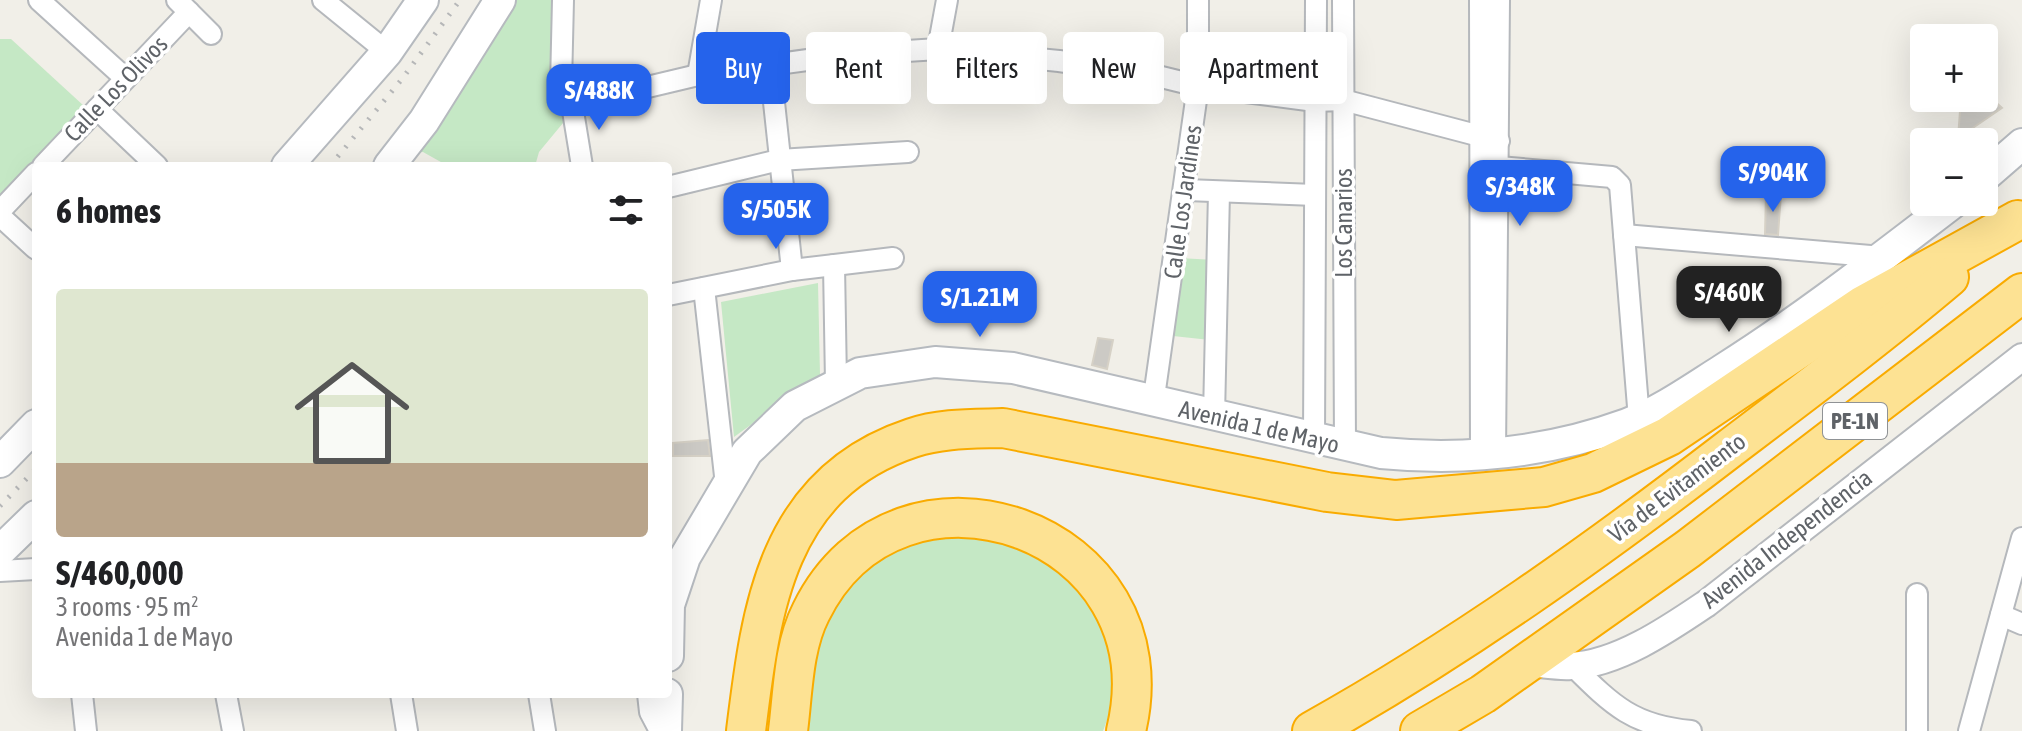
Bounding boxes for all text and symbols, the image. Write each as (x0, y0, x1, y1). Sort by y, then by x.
map controls (1910, 24, 1998, 216)
button: + (1910, 24, 1998, 112)
street label: Calle Los Olivos (59, 30, 173, 147)
chip: Buy (696, 32, 790, 104)
chip: Rent (806, 32, 911, 104)
chip: Filters (927, 32, 1047, 104)
chip: New (1063, 32, 1164, 104)
chip: Apartment (1180, 32, 1347, 104)
pin: S/488K (534, 64, 664, 132)
text: S/488K (564, 75, 634, 105)
street label: Calle Los Jardines (1158, 123, 1207, 280)
button: − (1910, 128, 1998, 216)
pin: S/904K (1708, 146, 1838, 214)
text: S/904K (1738, 157, 1808, 187)
pin: S/348K (1455, 160, 1585, 228)
street label: Los Canarios (1330, 168, 1357, 278)
text: S/348K (1485, 171, 1555, 201)
pin: S/505K (711, 183, 841, 251)
icon: filters (604, 188, 648, 232)
text: 6 homes (56, 191, 161, 230)
text: S/505K (741, 194, 811, 224)
pin: S/460K (1664, 266, 1794, 334)
pin: S/1.21M (906, 271, 1054, 339)
text: S/460K (1694, 277, 1764, 307)
text: S/1.21M (941, 282, 1019, 312)
icon: home (280, 341, 424, 485)
street label: Avenida 1 de Mayo (1176, 395, 1342, 458)
road number: PE-1N (1823, 403, 1887, 439)
street label: Vía de Evitamiento (1603, 427, 1750, 548)
street label: Avenida Independencia (1696, 464, 1877, 613)
text: S/460,000 (56, 553, 184, 592)
text: 3 rooms · 95 m² (56, 592, 198, 622)
text: Avenida 1 de Mayo (56, 622, 233, 652)

